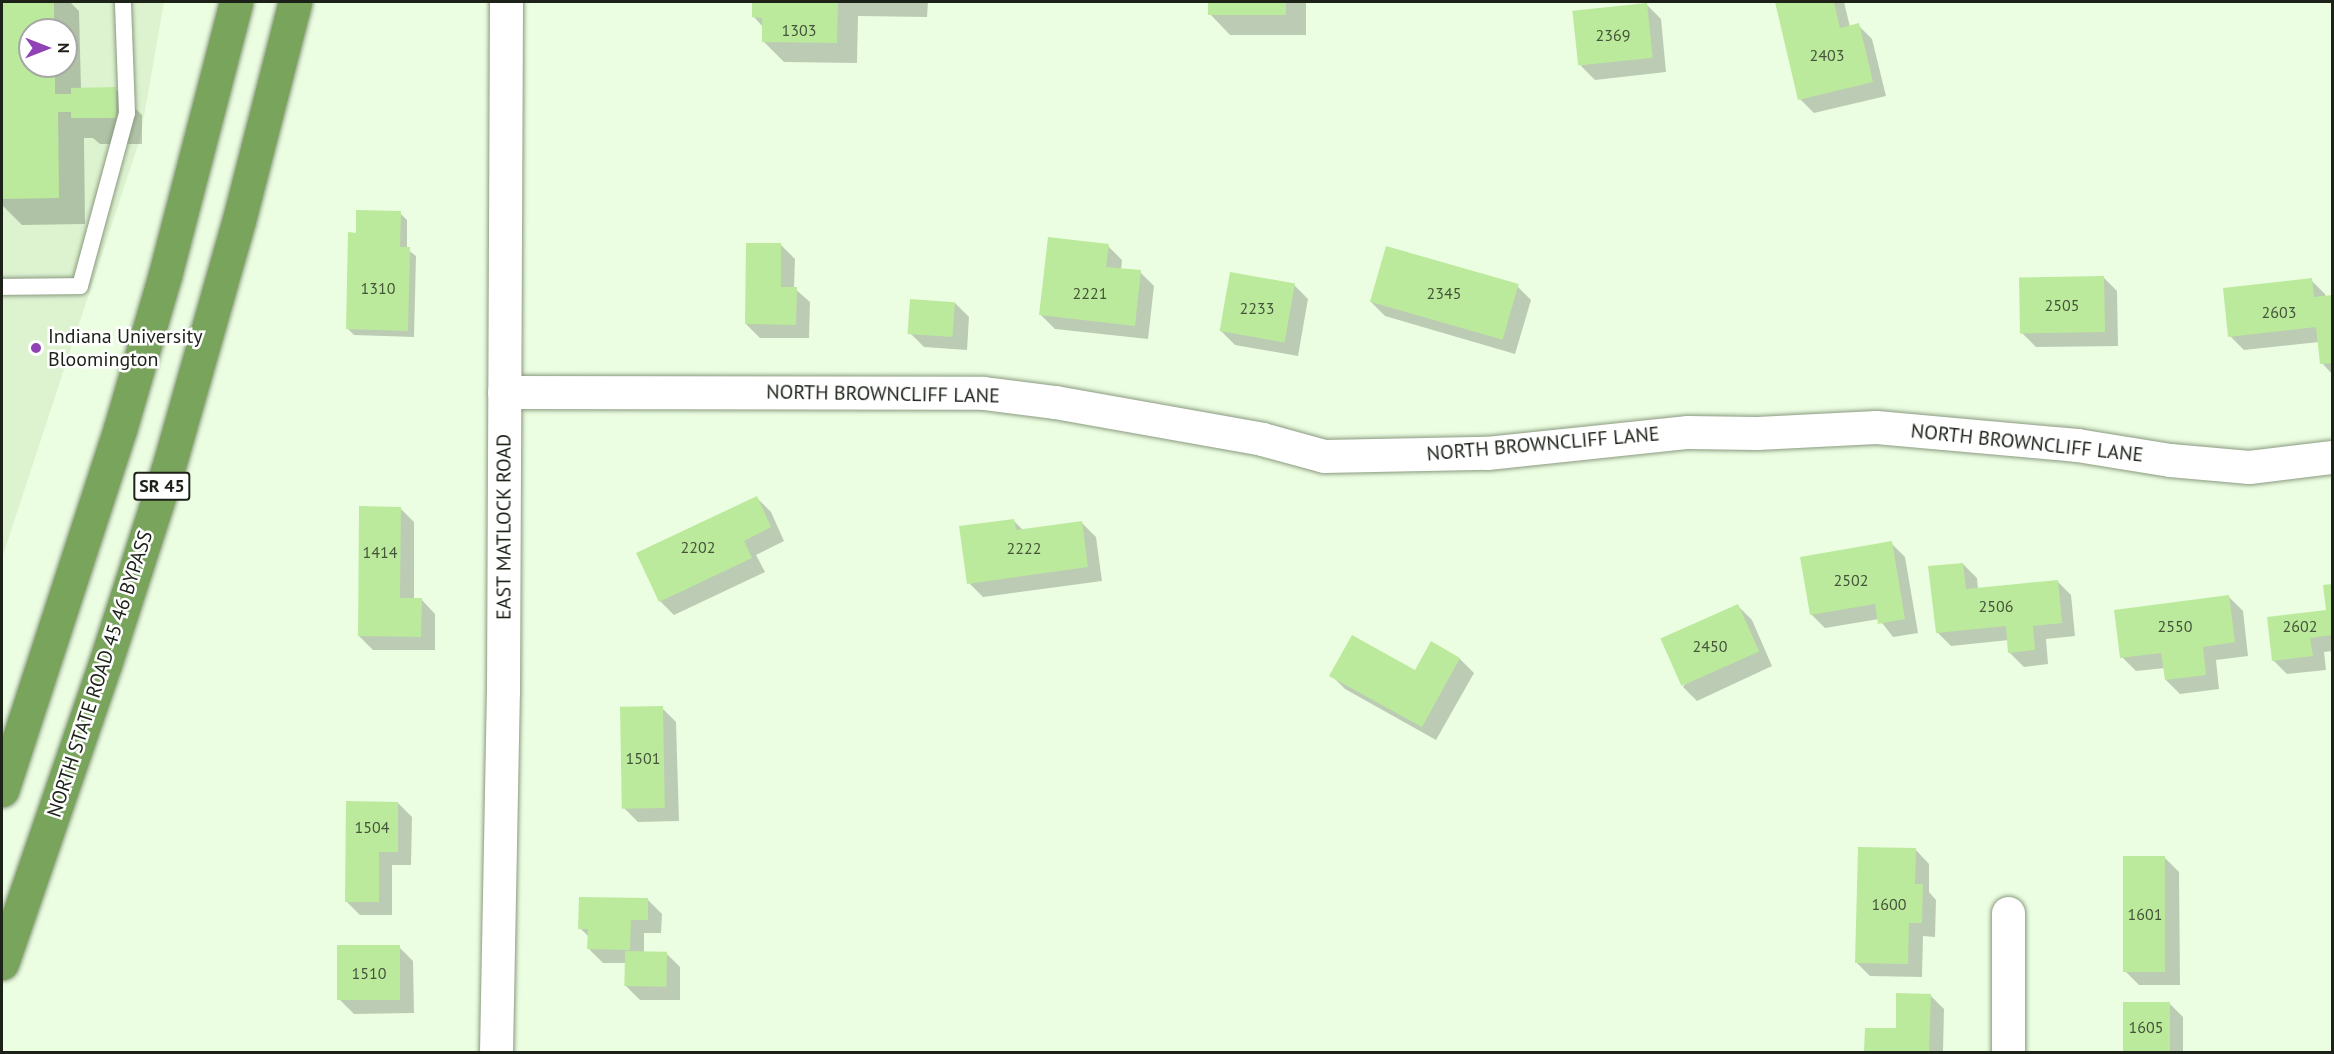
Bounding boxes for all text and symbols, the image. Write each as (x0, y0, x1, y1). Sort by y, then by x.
north arrow (18, 18, 78, 78)
house number: 1303 (782, 20, 816, 40)
house number: 2369 (1596, 25, 1630, 45)
text: N (54, 43, 74, 53)
house number: 2403 (1810, 45, 1844, 65)
house number: 1310 (361, 278, 395, 298)
house number: 2221 (1073, 283, 1107, 303)
house number: 2345 (1427, 283, 1461, 303)
house number: 2505 (2045, 295, 2079, 315)
house number: 2233 (1240, 298, 1274, 318)
house number: 2603 (2262, 302, 2296, 322)
place label: Indiana University Bloomington (48, 324, 203, 371)
marker: Indiana University Bloomington (29, 341, 43, 355)
street label: NORTH BROWNCLIFF LANE (766, 380, 1000, 408)
street label: NORTH BROWNCLIFF LANE (1910, 419, 2144, 467)
street label: NORTH BROWNCLIFF LANE (1426, 422, 1660, 466)
street label: EAST MATLOCK ROAD (492, 433, 516, 621)
road number: SR 45 (132, 471, 192, 501)
street label: NORTH STATE ROAD 45 46 BYPASS (42, 528, 158, 820)
house number: 2202 (681, 537, 715, 557)
house number: 2222 (1007, 538, 1041, 558)
house number: 1414 (363, 542, 397, 562)
house number: 2502 (1834, 570, 1868, 590)
house number: 2506 (1979, 596, 2013, 616)
house number: 2550 (2158, 616, 2192, 636)
house number: 2602 (2283, 616, 2317, 636)
house number: 2450 (1693, 636, 1727, 656)
house number: 1501 (626, 748, 660, 768)
house number: 1504 (355, 817, 389, 837)
house number: 1600 (1872, 894, 1906, 914)
house number: 1601 (2128, 904, 2162, 924)
house number: 1510 (352, 963, 386, 983)
house number: 1605 (2129, 1017, 2163, 1037)

